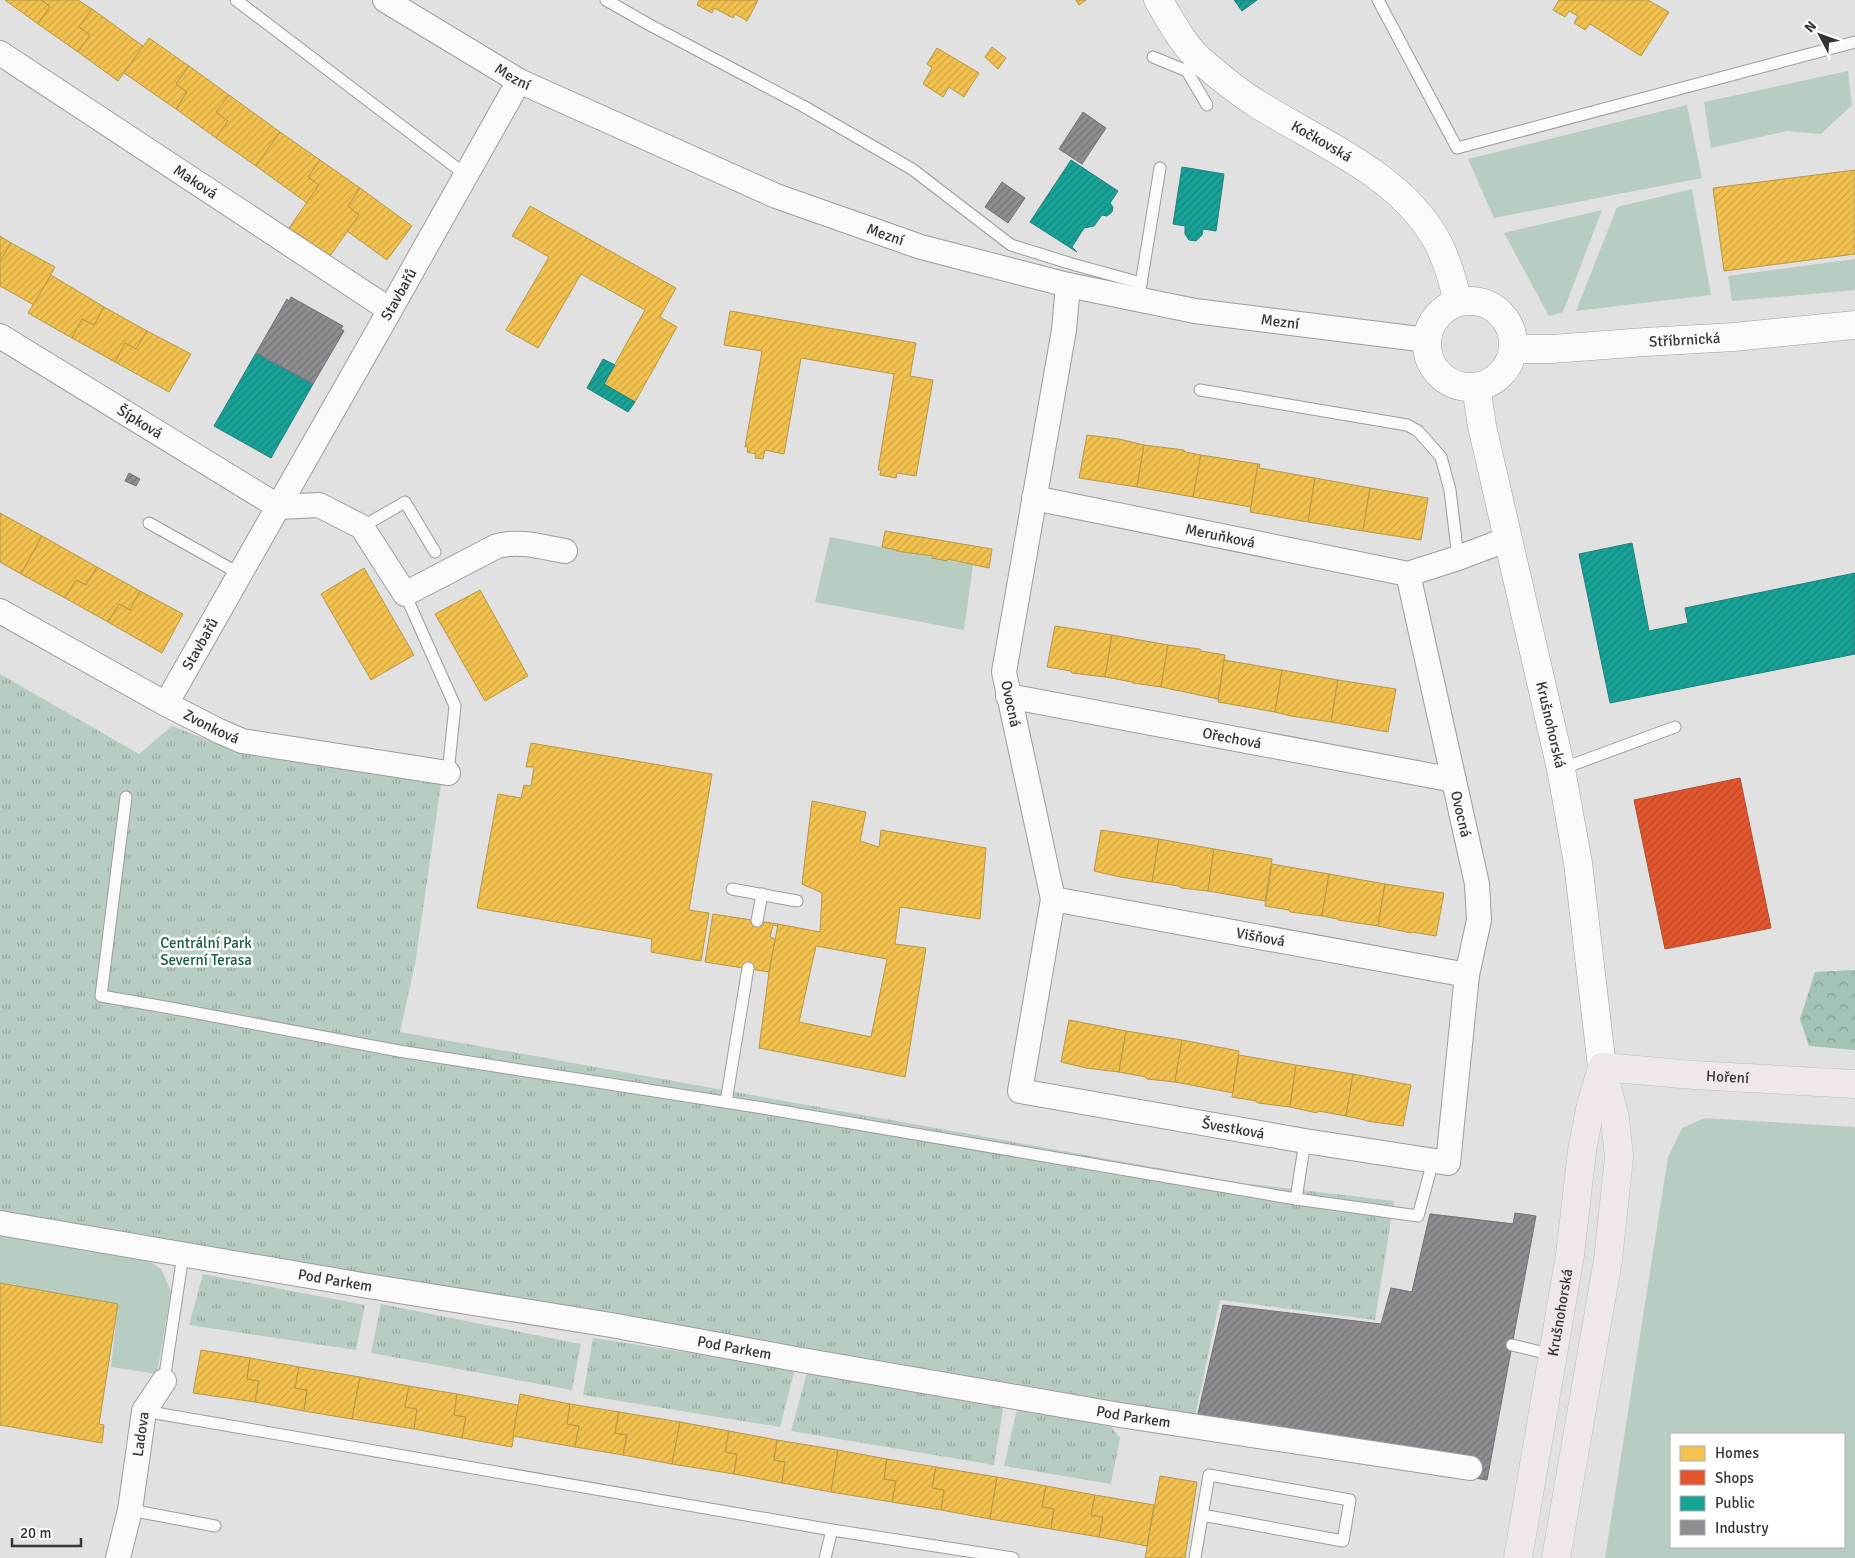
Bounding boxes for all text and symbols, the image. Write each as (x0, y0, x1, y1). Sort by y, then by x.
north arrow (1795, 10, 1845, 60)
text: N (1801, 18, 1820, 36)
street label: Mezní (491, 59, 533, 94)
street label: Kočkovská (1288, 117, 1355, 166)
street label: Maková (170, 161, 221, 203)
street label: Mezní (864, 220, 906, 249)
street label: Stavbařů (377, 265, 421, 324)
street label: Mezní (1260, 310, 1300, 333)
street label: Stříbrnická (1649, 329, 1721, 351)
street label: Šípková (114, 400, 166, 442)
street label: Meruňková (1184, 520, 1257, 552)
street label: Stavbařů (178, 615, 222, 673)
street label: Ovocná (997, 679, 1025, 729)
street label: Krušnohorská (1532, 680, 1570, 770)
street label: Zvonková (180, 705, 242, 748)
street label: Ořechová (1201, 724, 1263, 753)
street label: Ovocná (1447, 789, 1475, 839)
street label: Višňová (1235, 924, 1287, 950)
park label: Centrální Park Severní Terasa (160, 934, 252, 969)
street label: Hoření (1706, 1067, 1750, 1087)
street label: Švestková (1201, 1113, 1266, 1143)
street label: Pod Parkem (297, 1265, 374, 1296)
street label: Krušnohorská (1544, 1267, 1576, 1358)
street label: Pod Parkem (696, 1332, 773, 1363)
street label: Pod Parkem (1095, 1402, 1172, 1432)
street label: Ladova (129, 1411, 153, 1458)
legend (1670, 1433, 1845, 1548)
text: Homes (1715, 1444, 1759, 1462)
text: Shops (1715, 1469, 1754, 1487)
text: Public (1715, 1494, 1755, 1512)
scale bar (12, 1516, 81, 1548)
text: Industry (1715, 1519, 1768, 1537)
text: 20 m (20, 1524, 51, 1542)

